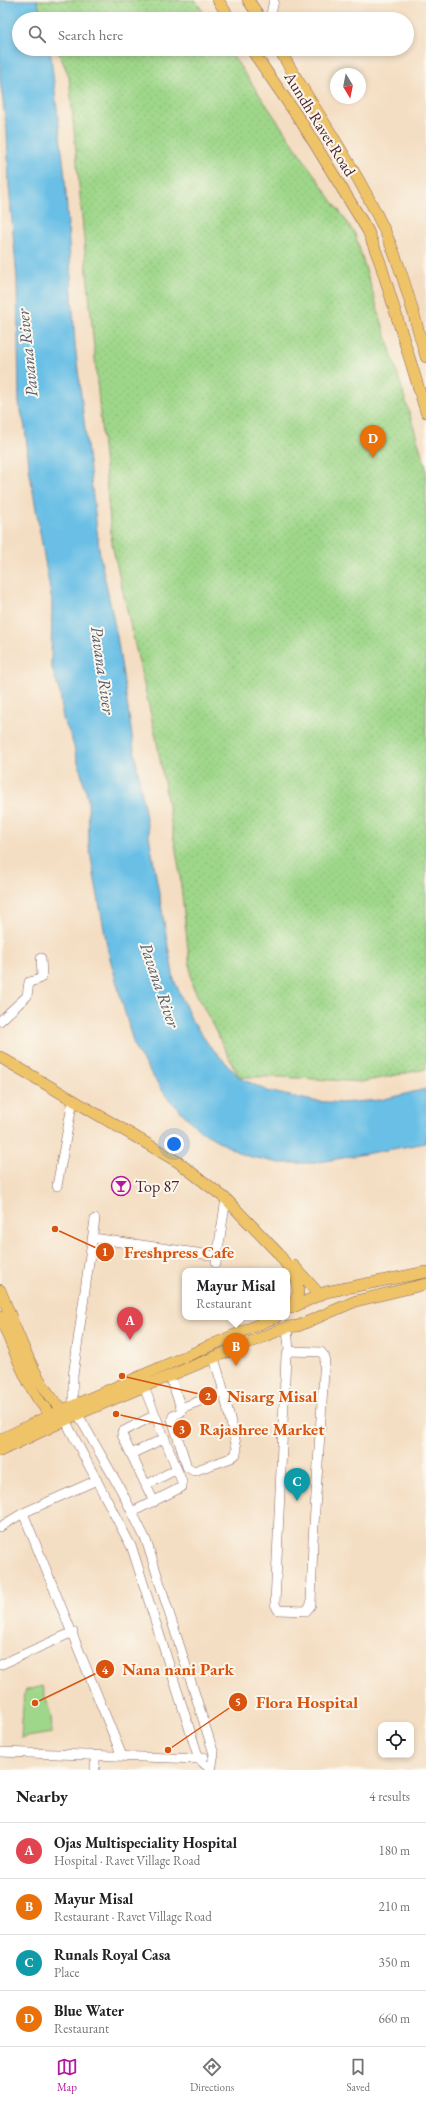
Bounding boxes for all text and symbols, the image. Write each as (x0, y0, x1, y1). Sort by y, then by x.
search box (12, 12, 414, 56)
icon: search (26, 23, 48, 45)
text: Search here (58, 25, 123, 44)
street label: Aundh Ravet Road (279, 67, 361, 181)
north arrow (330, 68, 366, 104)
water label: Pavana River (11, 306, 43, 398)
pin: D (360, 425, 386, 458)
water label: Pavana River (86, 625, 120, 717)
water label: Pavana River (135, 939, 185, 1032)
your location (164, 1134, 184, 1154)
bar icon: Top 87 (110, 1175, 132, 1197)
place label: Top 87 (135, 1176, 179, 1197)
callout: Freshpress Cafe (95, 1237, 242, 1266)
text: Freshpress Cafe (124, 1241, 234, 1263)
text: 1 (102, 1244, 108, 1260)
popup (182, 1268, 290, 1320)
text: Mayur Misal (196, 1276, 276, 1295)
text: Restaurant (196, 1295, 251, 1312)
pin: A (117, 1307, 143, 1340)
pin: B (223, 1333, 249, 1366)
callout: Nisarg Misal (198, 1382, 325, 1411)
text: Nisarg Misal (227, 1385, 317, 1407)
text: 2 (205, 1388, 212, 1404)
callout: Rajashree Market (172, 1414, 333, 1443)
text: Rajashree Market (199, 1418, 325, 1440)
text: 3 (179, 1421, 185, 1437)
pin: C (284, 1468, 310, 1501)
callout: Nana nani Park (95, 1655, 242, 1684)
text: Nana nani Park (122, 1658, 234, 1680)
text: 4 (102, 1662, 109, 1678)
callout: Flora Hospital (228, 1687, 366, 1716)
text: Flora Hospital (256, 1691, 358, 1713)
text: 5 (235, 1694, 241, 1710)
map controls (378, 1722, 414, 1758)
button: locate (378, 1722, 414, 1758)
text: Nearby (16, 1785, 68, 1807)
text: 4 results (369, 1788, 410, 1805)
text: Ojas Multispeciality Hospital (54, 1833, 237, 1852)
text: A (24, 1842, 34, 1859)
text: 180 m (379, 1842, 410, 1859)
text: Hospital · Ravet Village Road (54, 1852, 200, 1869)
text: Mayur Misal (54, 1889, 133, 1908)
text: B (25, 1898, 33, 1915)
text: 210 m (379, 1898, 410, 1915)
text: Restaurant · Ravet Village Road (54, 1908, 212, 1925)
text: Runals Royal Casa (54, 1945, 171, 1964)
text: C (24, 1954, 34, 1971)
text: 350 m (379, 1954, 410, 1971)
text: Place (54, 1964, 80, 1981)
text: Blue Water (54, 2001, 124, 2020)
text: D (24, 2010, 34, 2027)
text: 660 m (379, 2010, 410, 2027)
text: Restaurant (54, 2020, 109, 2037)
tab: Map (56, 2056, 78, 2094)
tab: Directions (190, 2056, 234, 2094)
tab: Saved (346, 2056, 370, 2094)

